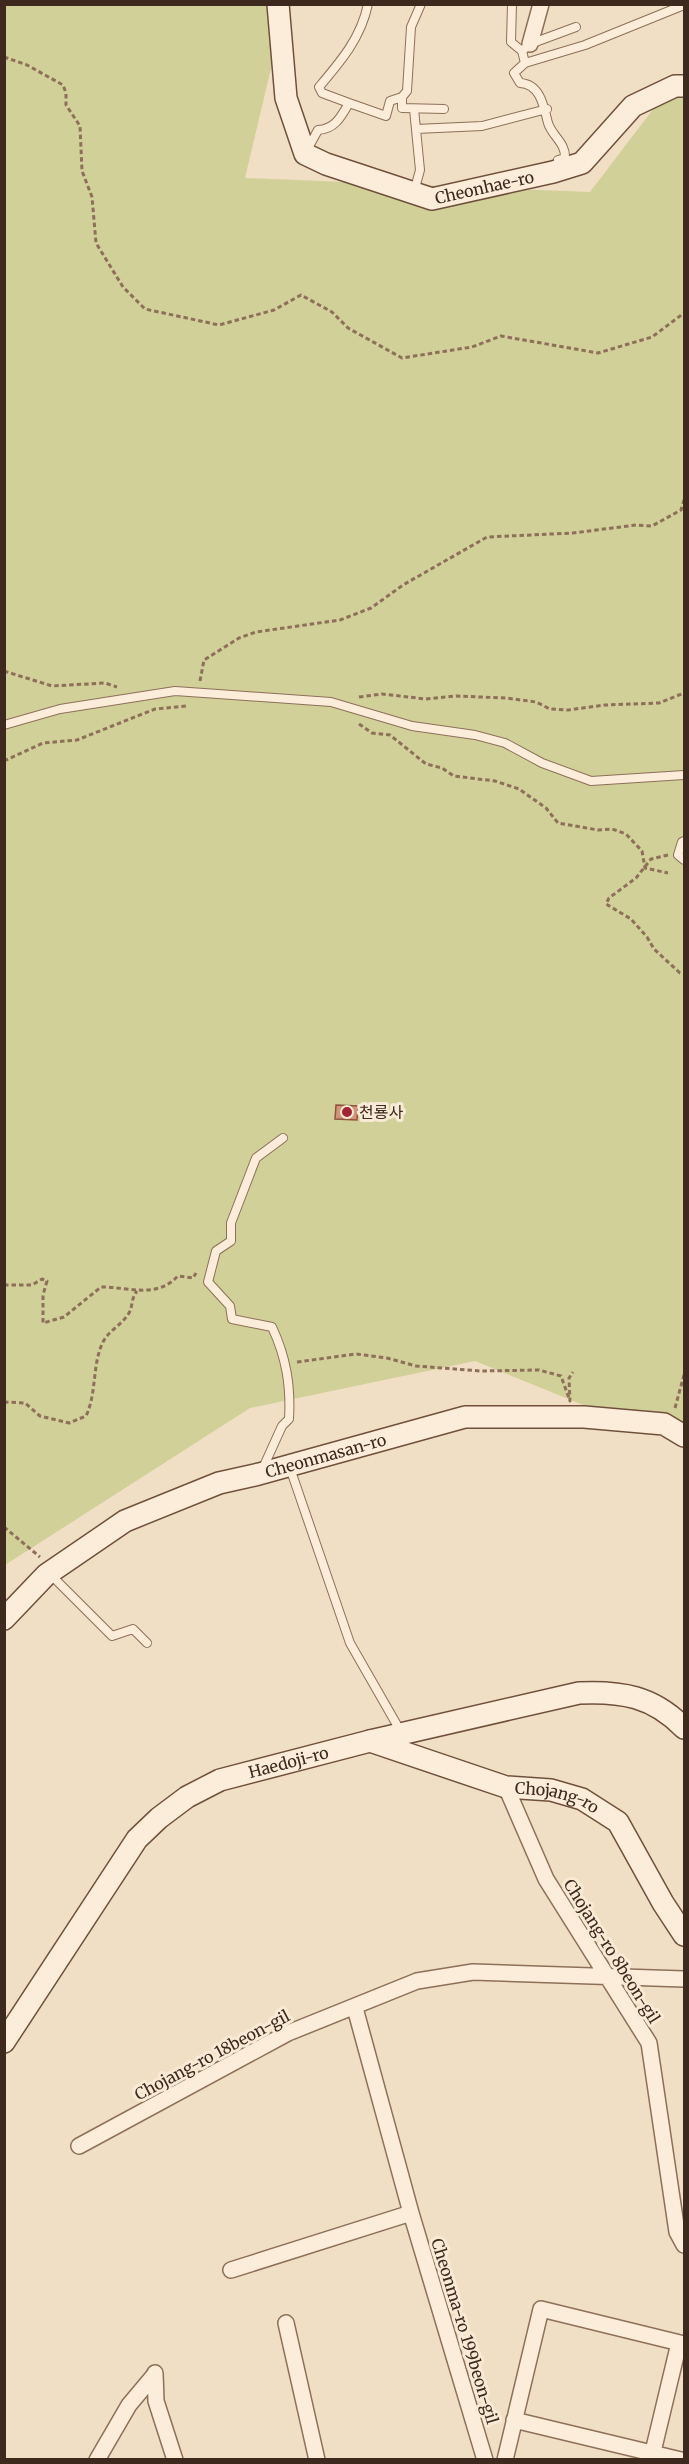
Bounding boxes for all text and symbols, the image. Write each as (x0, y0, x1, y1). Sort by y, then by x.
street label: Cheonhae-ro (433, 167, 536, 208)
place label: 천룡사 (359, 1102, 403, 1122)
marker: 천룡사 (340, 1105, 354, 1119)
street label: Cheonmasan-ro (263, 1429, 388, 1482)
street label: Haedoji-ro (246, 1742, 331, 1782)
street label: Chojang-ro (514, 1778, 603, 1817)
street label: Chojang-ro 8beon-gil (560, 1875, 665, 2027)
street label: Chojang-ro 18beon-gil (131, 2006, 293, 2104)
street label: Cheonma-ro 199beon-gil (427, 2236, 503, 2426)

